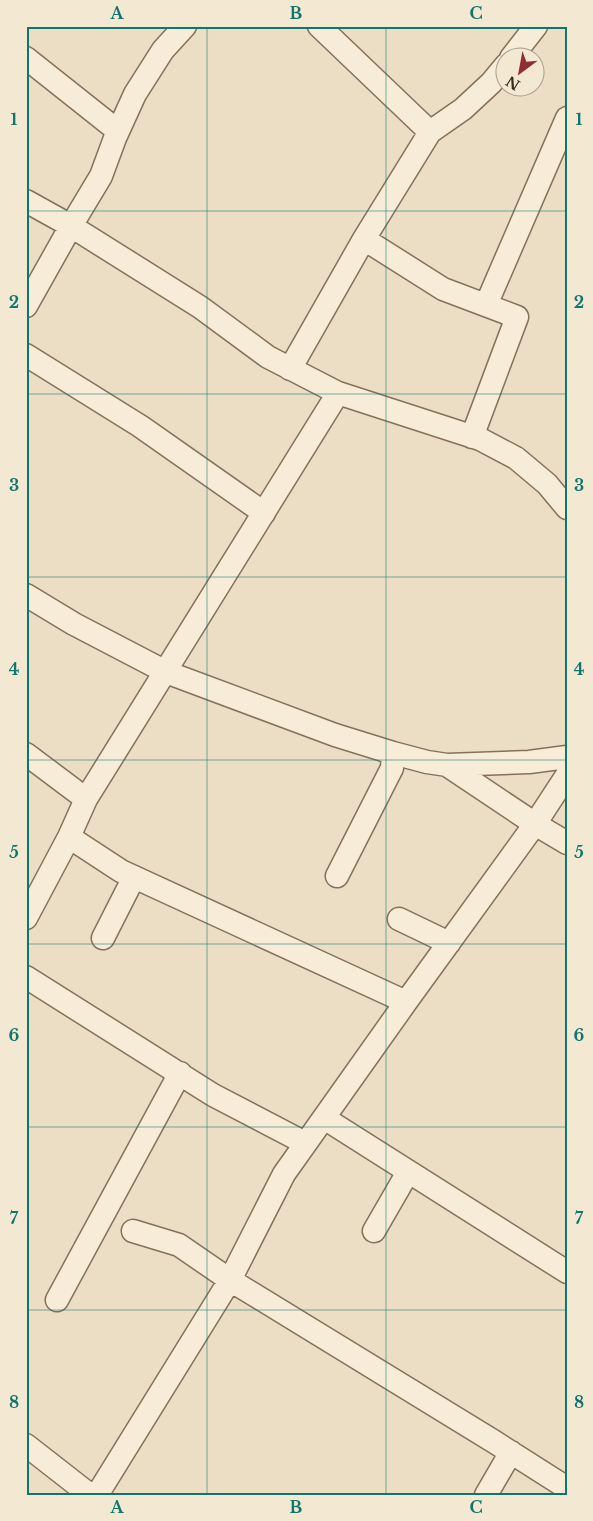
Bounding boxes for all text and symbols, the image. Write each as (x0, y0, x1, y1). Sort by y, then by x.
text: A (110, 3, 125, 23)
text: B (290, 3, 303, 23)
text: C (469, 3, 483, 23)
north arrow (496, 48, 546, 98)
text: N (503, 72, 523, 94)
text: 1 (11, 109, 18, 129)
text: 1 (576, 109, 583, 129)
text: 2 (9, 292, 19, 312)
text: 2 (574, 292, 584, 312)
text: 3 (9, 475, 19, 495)
text: 3 (574, 475, 584, 495)
text: 4 (9, 659, 19, 679)
text: 4 (574, 659, 584, 679)
text: 5 (9, 842, 19, 862)
text: 5 (574, 842, 584, 862)
text: 6 (9, 1025, 20, 1045)
text: 6 (574, 1025, 585, 1045)
text: 7 (10, 1208, 19, 1228)
text: 7 (575, 1208, 584, 1228)
text: 8 (9, 1392, 19, 1412)
text: 8 (574, 1392, 584, 1412)
text: A (110, 1497, 125, 1517)
text: B (290, 1497, 303, 1517)
text: C (469, 1497, 483, 1517)

